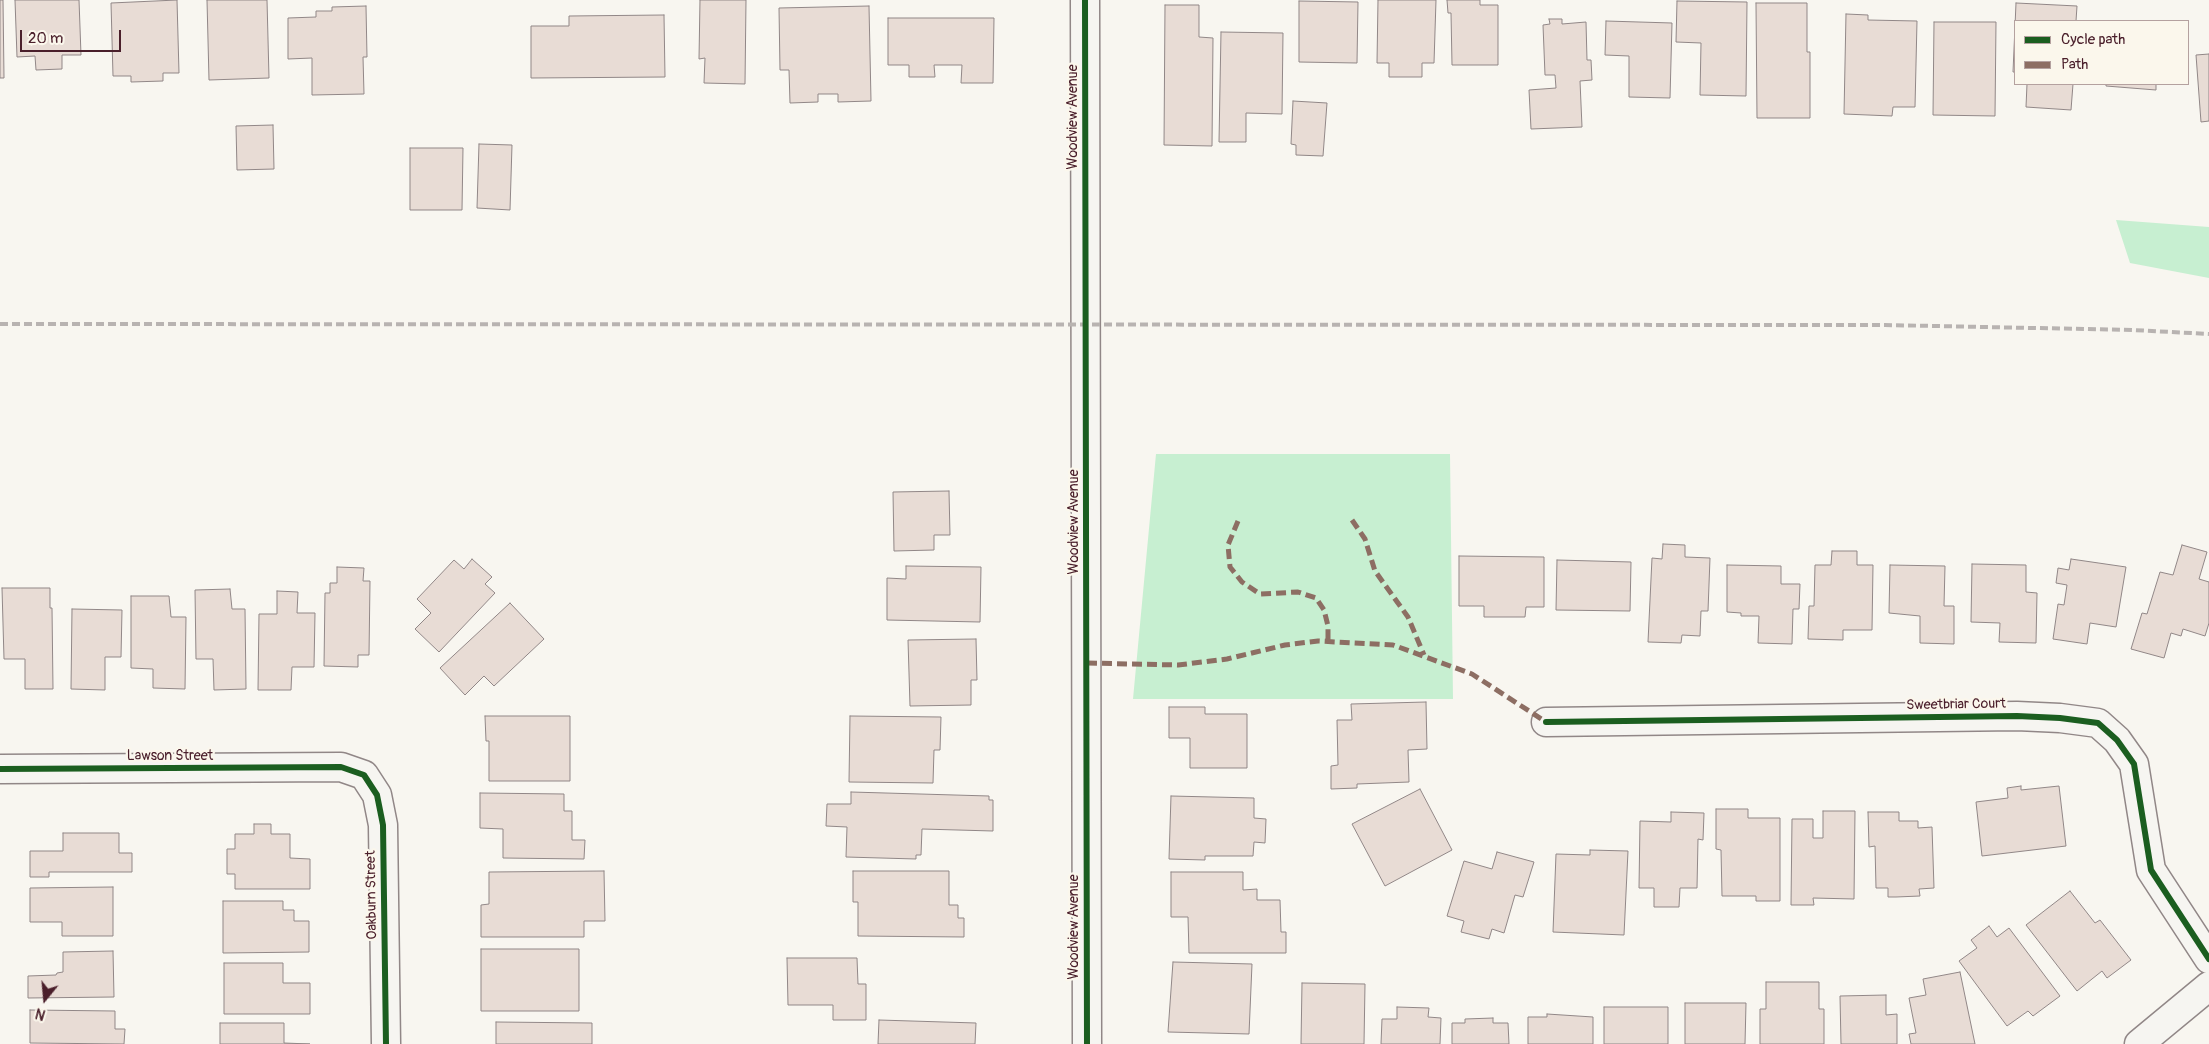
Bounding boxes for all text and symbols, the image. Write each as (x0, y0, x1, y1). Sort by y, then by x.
scale bar (22, 20, 124, 52)
legend (2014, 20, 2189, 85)
text: 20 m (28, 29, 63, 48)
text: Cycle path (2061, 30, 2125, 49)
text: Path (2061, 55, 2088, 74)
street label: Woodview Avenue (1065, 64, 1081, 170)
street label: Woodview Avenue (1066, 469, 1082, 575)
street label: Sweetbriar Court (1906, 696, 2006, 714)
street label: Lawson Street (127, 748, 213, 764)
street label: Oakburn Street (363, 850, 381, 940)
street label: Woodview Avenue (1066, 874, 1082, 980)
north arrow (20, 974, 70, 1024)
text: N (33, 1004, 47, 1023)

